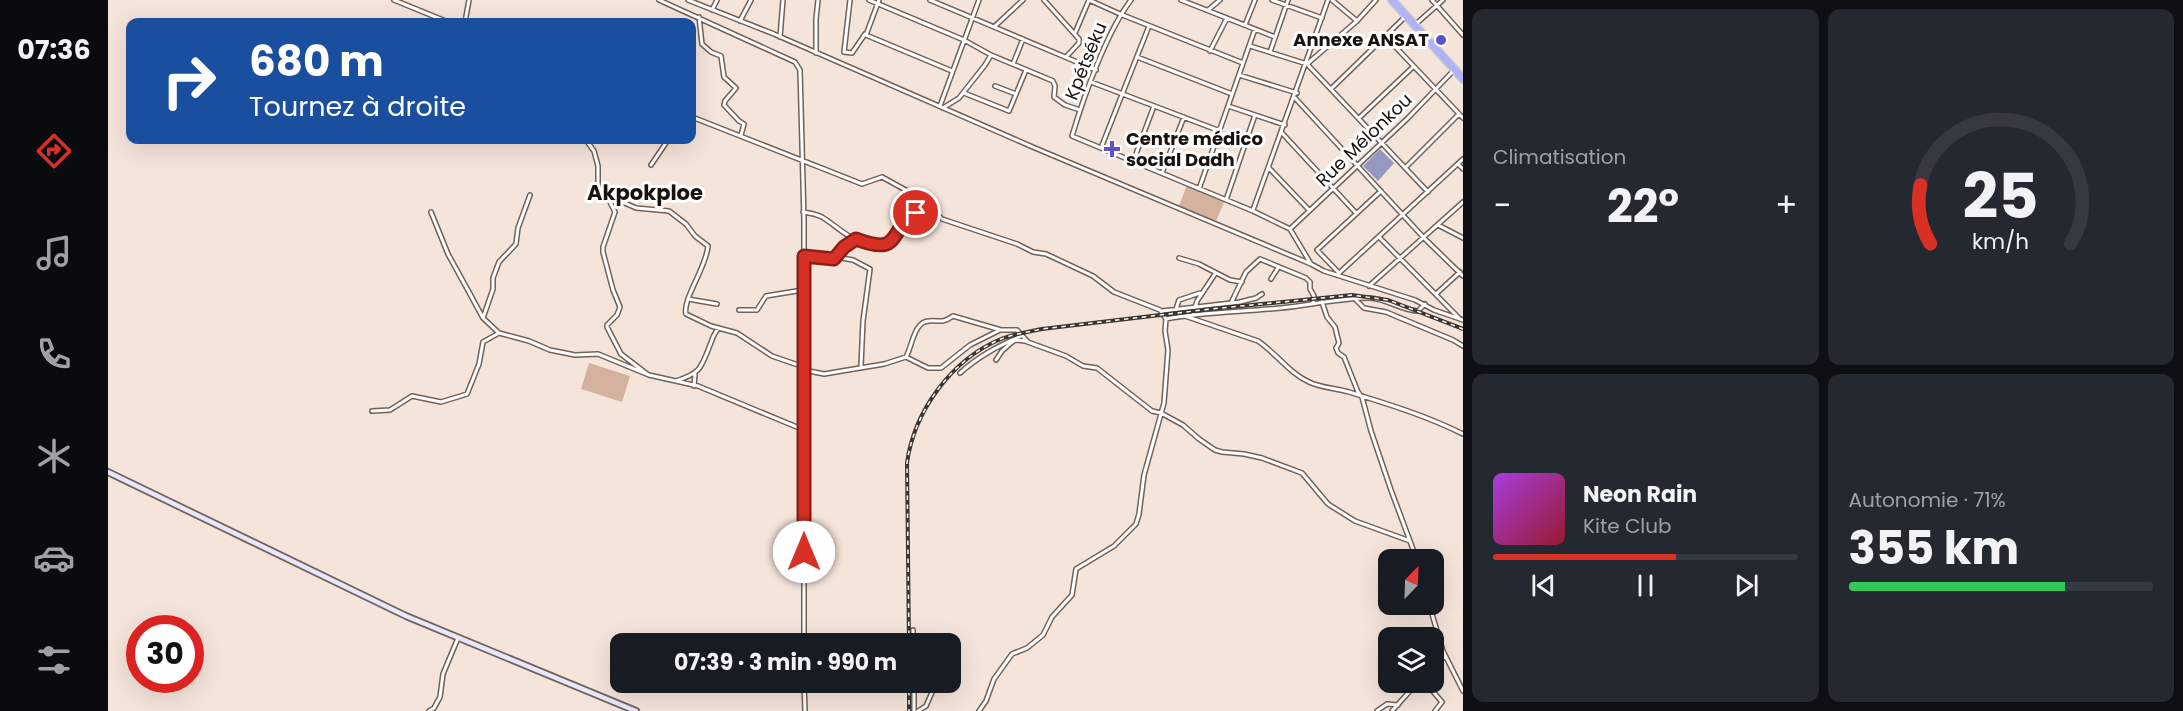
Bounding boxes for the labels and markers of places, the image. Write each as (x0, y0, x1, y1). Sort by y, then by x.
place label: Annexe ANSAT (1293, 27, 1429, 52)
marker: Annexe ANSAT (1434, 33, 1448, 47)
place label: Centre médico social Dadh (1126, 126, 1263, 172)
marker: Centre médico social Dadh (1103, 140, 1121, 158)
pin (890, 187, 941, 238)

